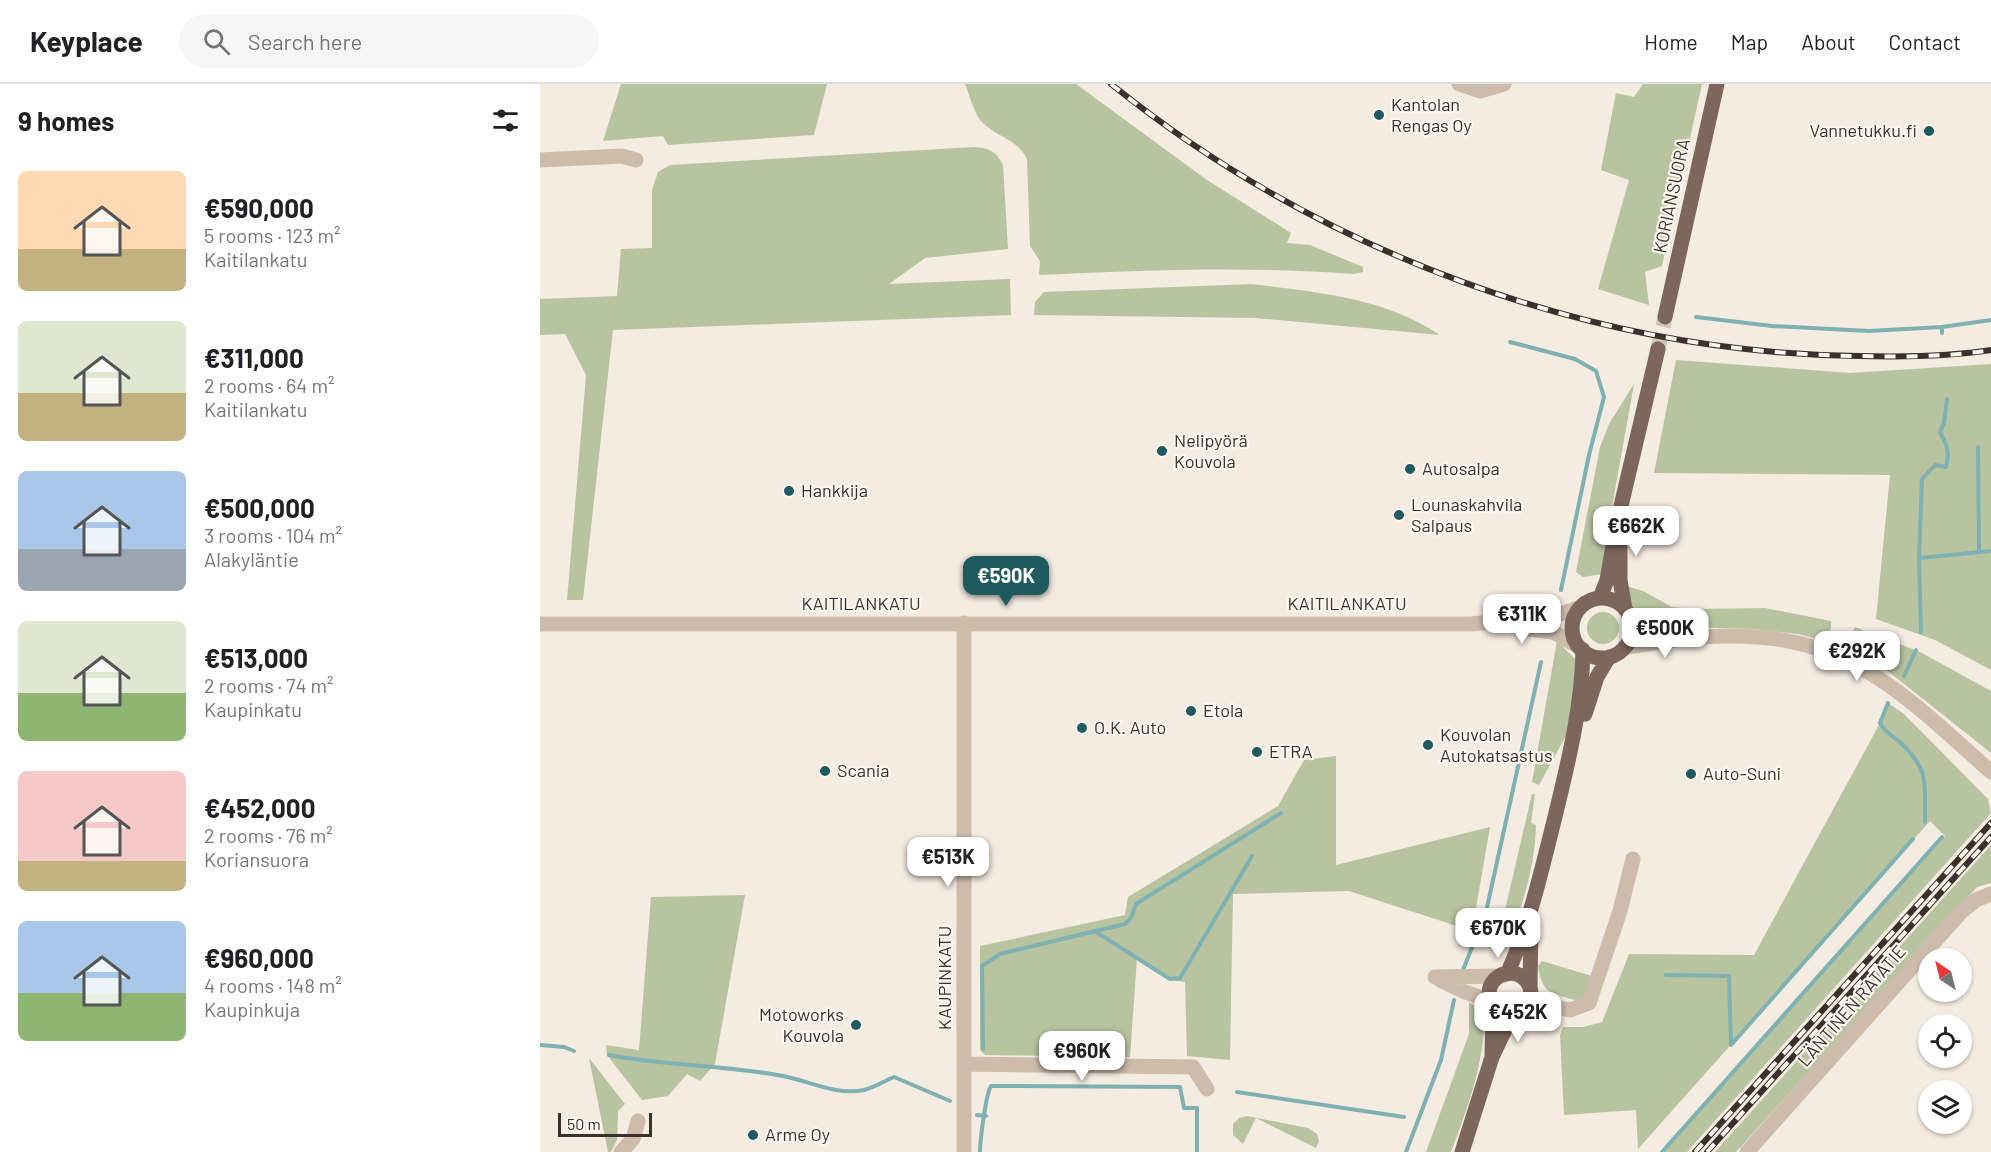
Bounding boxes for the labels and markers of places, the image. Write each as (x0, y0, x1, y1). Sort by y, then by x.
place label: Kantolan Rengas Oy (1391, 93, 1472, 136)
marker: Kantolan Rengas Oy (1372, 108, 1386, 122)
place label: Vannetukku.fi (1809, 119, 1917, 141)
marker: Vannetukku.fi (1922, 124, 1936, 138)
place label: Nelipyörä Kouvola (1174, 429, 1248, 472)
marker: Nelipyörä Kouvola (1155, 444, 1169, 458)
place label: Autosalpa (1422, 457, 1500, 479)
marker: Autosalpa (1403, 462, 1417, 476)
place label: Hankkija (801, 479, 868, 501)
marker: Hankkija (782, 484, 796, 498)
place label: Lounaskahvila Salpaus (1411, 493, 1522, 536)
pin: €662K (1594, 506, 1678, 557)
marker: Lounaskahvila Salpaus (1392, 508, 1406, 522)
pin: €590K (964, 556, 1048, 607)
pin: €311K (1480, 594, 1564, 645)
pin: €500K (1623, 608, 1707, 659)
pin: €292K (1815, 631, 1899, 682)
place label: Etola (1203, 699, 1243, 721)
marker: Etola (1184, 704, 1198, 718)
place label: O.K. Auto (1094, 716, 1166, 738)
marker: O.K. Auto (1075, 721, 1089, 735)
place label: Kouvolan Autokatsastus (1440, 723, 1553, 766)
marker: Kouvolan Autokatsastus (1421, 738, 1435, 752)
place label: ETRA (1269, 740, 1313, 762)
marker: ETRA (1250, 745, 1264, 759)
place label: Scania (837, 759, 890, 781)
place label: Auto-Suni (1703, 762, 1781, 784)
marker: Scania (818, 764, 832, 778)
marker: Auto-Suni (1684, 767, 1698, 781)
pin: €513K (906, 837, 990, 888)
pin: €670K (1456, 908, 1540, 959)
pin: €452K (1476, 992, 1560, 1043)
place label: Motoworks Kouvola (759, 1003, 844, 1046)
marker: Motoworks Kouvola (849, 1018, 863, 1032)
pin: €960K (1040, 1031, 1124, 1082)
place label: Arme Oy (765, 1123, 830, 1145)
marker: Arme Oy (746, 1128, 760, 1142)

